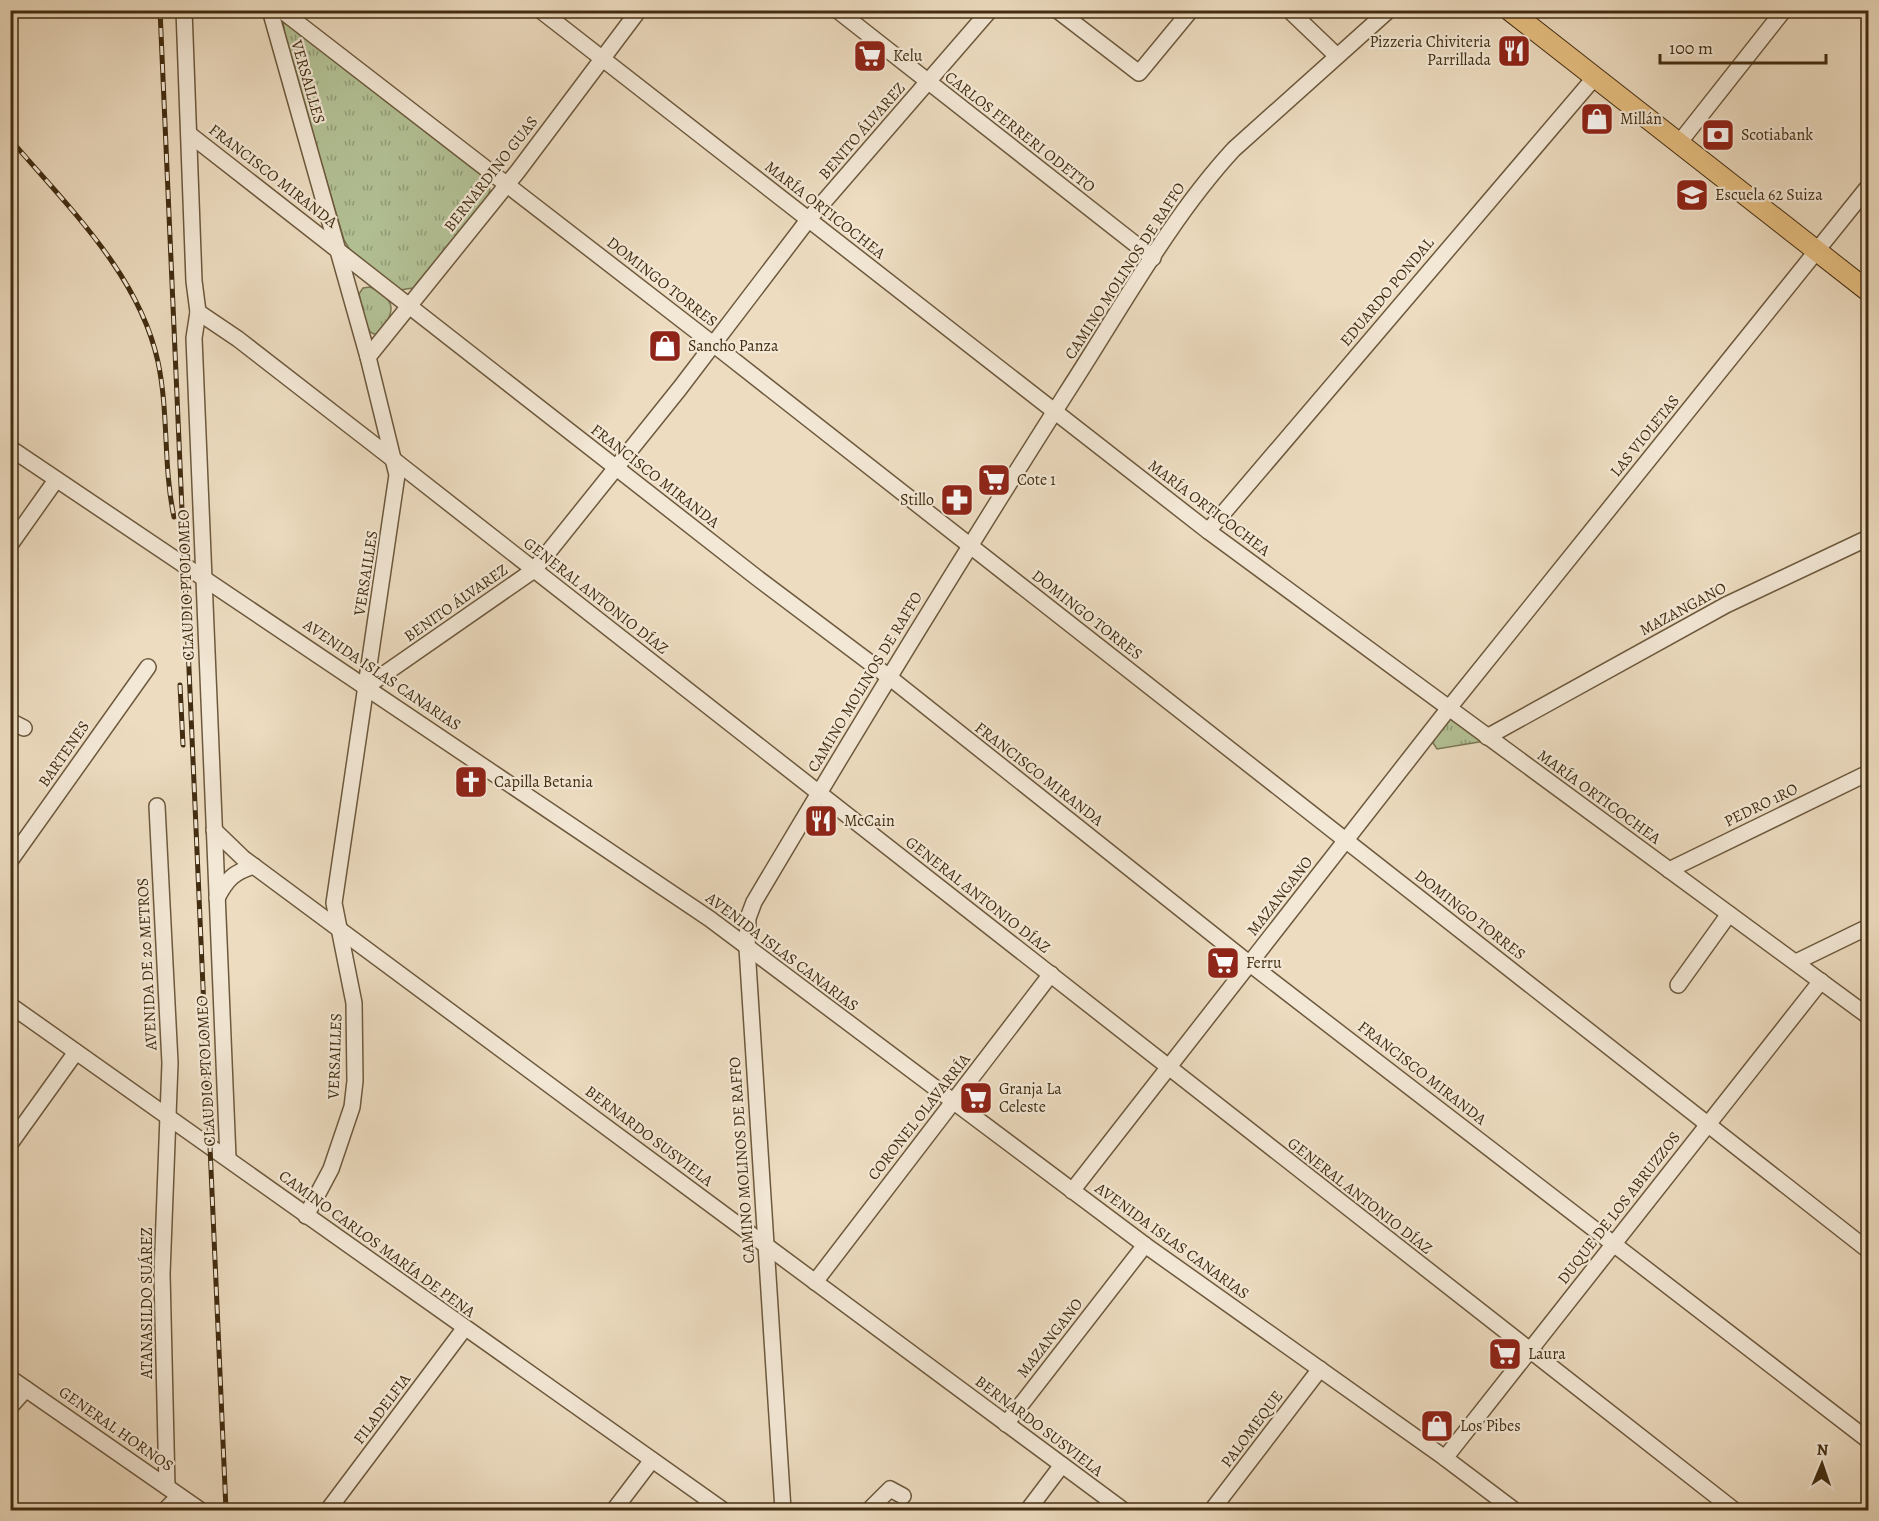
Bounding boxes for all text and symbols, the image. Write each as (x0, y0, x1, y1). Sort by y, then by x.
scale bar (1660, 27, 1826, 65)
place label: Pizzeria Chiviteria Parrillada (1369, 31, 1492, 71)
restaurant icon: Pizzeria Chiviteria Parrillada (1496, 33, 1532, 69)
text: 100 m (1669, 36, 1713, 60)
street label: VERSAILLES (285, 37, 330, 126)
supermarket icon: Kelu (852, 38, 888, 74)
place label: Kelu (893, 45, 923, 67)
street label: CARLOS FERRERI ODETTO (940, 66, 1100, 198)
street label: BENITO ÁLVAREZ (814, 78, 910, 184)
shop icon: Millán (1579, 101, 1615, 137)
place label: Millán (1620, 108, 1662, 130)
street label: BERNARDINO GUAS (439, 112, 543, 236)
bank icon: Scotiabank (1700, 117, 1736, 153)
street label: FRANCISCO MIRANDA (204, 119, 342, 234)
place label: Scotiabank (1741, 124, 1813, 146)
street label: MARÍA ORTICOCHEA (760, 156, 891, 265)
school or university icon: Escuela 62 Suiza (1674, 177, 1710, 213)
street label: CAMINO MOLINOS DE RAFFO (1059, 178, 1191, 364)
place label: Escuela 62 Suiza (1715, 184, 1823, 206)
street label: DOMINGO TORRES (602, 232, 722, 332)
street label: EDUARDO PONDAL (1335, 232, 1440, 351)
shop icon: Sancho Panza (647, 328, 683, 364)
place label: Sancho Panza (688, 335, 779, 357)
street label: LAS VIOLETAS (1605, 390, 1685, 482)
street label: FRANCISCO MIRANDA (586, 419, 724, 534)
street label: MARÍA ORTICOCHEA (1143, 455, 1275, 562)
supermarket icon: Cote 1 (976, 462, 1012, 498)
place label: Cote 1 (1017, 469, 1056, 491)
pharmacy icon: Stillo (939, 482, 975, 518)
place label: Stillo (900, 489, 934, 511)
street label: CLAUDIO PTOLOMEO (172, 509, 200, 661)
street label: VERSAILLES (348, 529, 384, 618)
street label: GENERAL ANTONIO DÍAZ (519, 532, 673, 660)
street label: BENITO ÁLVAREZ (400, 559, 512, 647)
street label: DOMINGO TORRES (1027, 565, 1147, 665)
street label: MAZANGANO (1636, 577, 1730, 641)
street label: CAMINO MOLINOS DE RAFFO (802, 588, 928, 776)
street label: AVENIDA ISLAS CANARIAS (298, 613, 465, 736)
street label: BARTENES (33, 716, 95, 792)
street label: FRANCISCO MIRANDA (970, 717, 1108, 832)
street label: MARÍA ORTICOCHEA (1533, 745, 1666, 850)
church icon: Capilla Betania (453, 764, 489, 800)
place label: Capilla Betania (494, 771, 593, 793)
street label: PEDRO 1RO (1720, 778, 1802, 832)
restaurant icon: McCain (803, 803, 839, 839)
place label: McCain (844, 810, 895, 832)
street label: GENERAL ANTONIO DÍAZ (901, 831, 1055, 959)
street label: MAZANGANO (1242, 852, 1318, 940)
street label: DOMINGO TORRES (1410, 865, 1530, 965)
street label: AVENIDA DE 20 METROS (131, 877, 163, 1052)
street label: AVENIDA ISLAS CANARIAS (700, 887, 863, 1017)
supermarket icon: Ferru (1205, 945, 1241, 981)
place label: Ferru (1246, 952, 1282, 974)
street label: CLAUDIO PTOLOMEO (191, 995, 221, 1147)
street label: VERSAILLES (322, 1013, 347, 1100)
street label: FRANCISCO MIRANDA (1353, 1016, 1491, 1131)
street label: CORONEL OLAVARRÍA (863, 1049, 976, 1185)
street label: CAMINO MOLINOS DE RAFFO (724, 1056, 760, 1264)
place label: Granja La Celeste (999, 1078, 1062, 1118)
street label: BERNARDO SUSVIELA (580, 1080, 718, 1192)
supermarket icon: Granja La Celeste (958, 1080, 994, 1116)
street label: DUQUE DE LOS ABRUZZOS (1552, 1127, 1686, 1289)
street label: GENERAL ANTONIO DÍAZ (1283, 1132, 1437, 1260)
street label: CAMINO CARLOS MARÍA DE PENA (274, 1165, 480, 1323)
street label: AVENIDA ISLAS CANARIAS (1090, 1177, 1254, 1305)
street label: ATANASILDO SUÁREZ (136, 1227, 158, 1380)
street label: MAZANGANO (1012, 1294, 1088, 1382)
supermarket icon: Laura (1487, 1336, 1523, 1372)
place label: Laura (1528, 1343, 1566, 1365)
street label: FILADELFIA (348, 1369, 416, 1449)
street label: BERNARDO SUSVIELA (970, 1370, 1108, 1482)
street label: GENERAL HORNOS (54, 1381, 178, 1477)
street label: PALOMEQUE (1216, 1386, 1288, 1472)
shop icon: Los Pibes (1419, 1408, 1455, 1444)
place label: Los Pibes (1460, 1415, 1521, 1437)
north arrow (1792, 1434, 1852, 1494)
text: N (1816, 1439, 1829, 1461)

